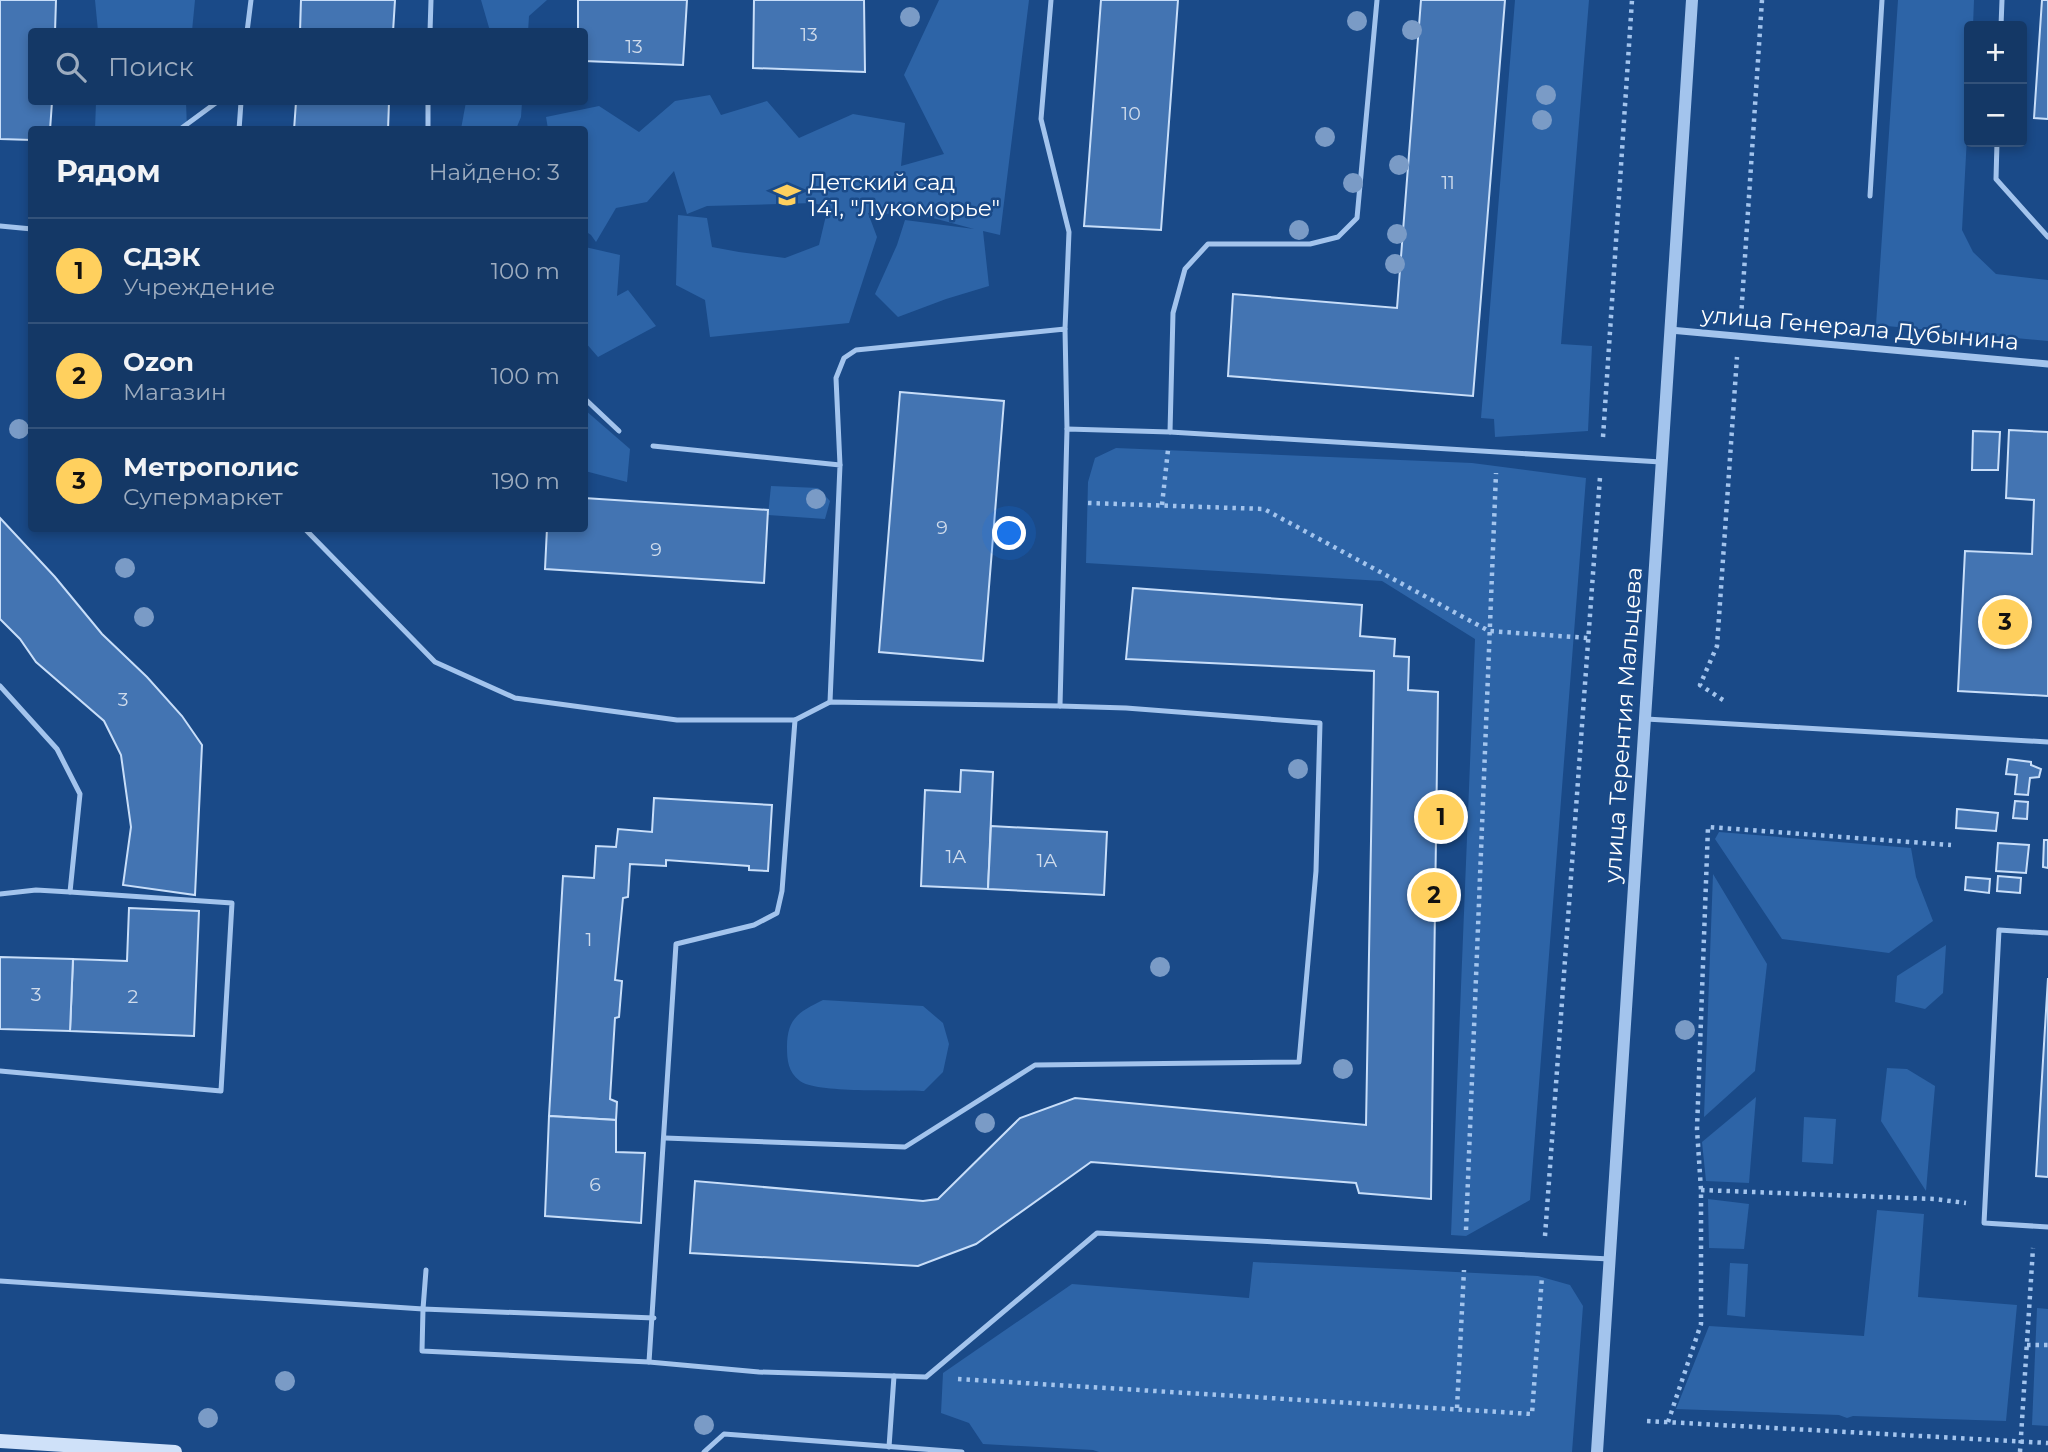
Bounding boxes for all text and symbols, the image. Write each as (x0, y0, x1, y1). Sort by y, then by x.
map controls (1964, 21, 2027, 147)
button: + (1964, 21, 2027, 84)
house number: 13 (800, 23, 818, 46)
search box (28, 28, 588, 105)
house number: 13 (625, 35, 643, 58)
icon: search (52, 48, 90, 86)
text: Поиск (108, 51, 194, 83)
button: − (1964, 84, 2027, 147)
house number: 10 (1121, 102, 1141, 125)
text: Рядом (56, 153, 161, 190)
text: Найдено: 3 (429, 158, 560, 186)
place label: Детский сад 141, "Лукоморье" (808, 168, 1000, 222)
house number: 11 (1441, 171, 1455, 194)
school or university icon: Детский сад 141, "Лукоморье" (772, 180, 802, 210)
text: СДЭК (123, 241, 201, 273)
text: 1 (74, 257, 84, 285)
text: 100 m (491, 257, 560, 285)
text: Учреждение (123, 273, 275, 301)
street label: улица Генерала Дубынина (1699, 300, 2020, 356)
text: Ozon (123, 346, 194, 378)
text: 2 (72, 362, 86, 390)
text: 100 m (491, 362, 560, 390)
text: Магазин (123, 378, 227, 406)
text: Метрополис (123, 451, 299, 483)
text: 3 (72, 467, 86, 495)
text: 190 m (492, 467, 560, 495)
text: Супермаркет (123, 483, 283, 511)
house number: 9 (936, 516, 948, 539)
your location (992, 516, 1026, 550)
house number: 9 (650, 538, 662, 561)
street label: улица Терентия Мальцева (1598, 566, 1648, 885)
pin: 3 (1982, 596, 2028, 648)
house number: 3 (118, 688, 128, 711)
pin: 1 (1418, 791, 1464, 843)
house number: 1А (946, 845, 967, 868)
house number: 1А (1037, 849, 1058, 872)
pin: 2 (1411, 869, 1457, 921)
house number: 1 (586, 928, 592, 951)
house number: 3 (31, 983, 41, 1006)
house number: 2 (128, 985, 139, 1008)
house number: 6 (589, 1173, 601, 1196)

